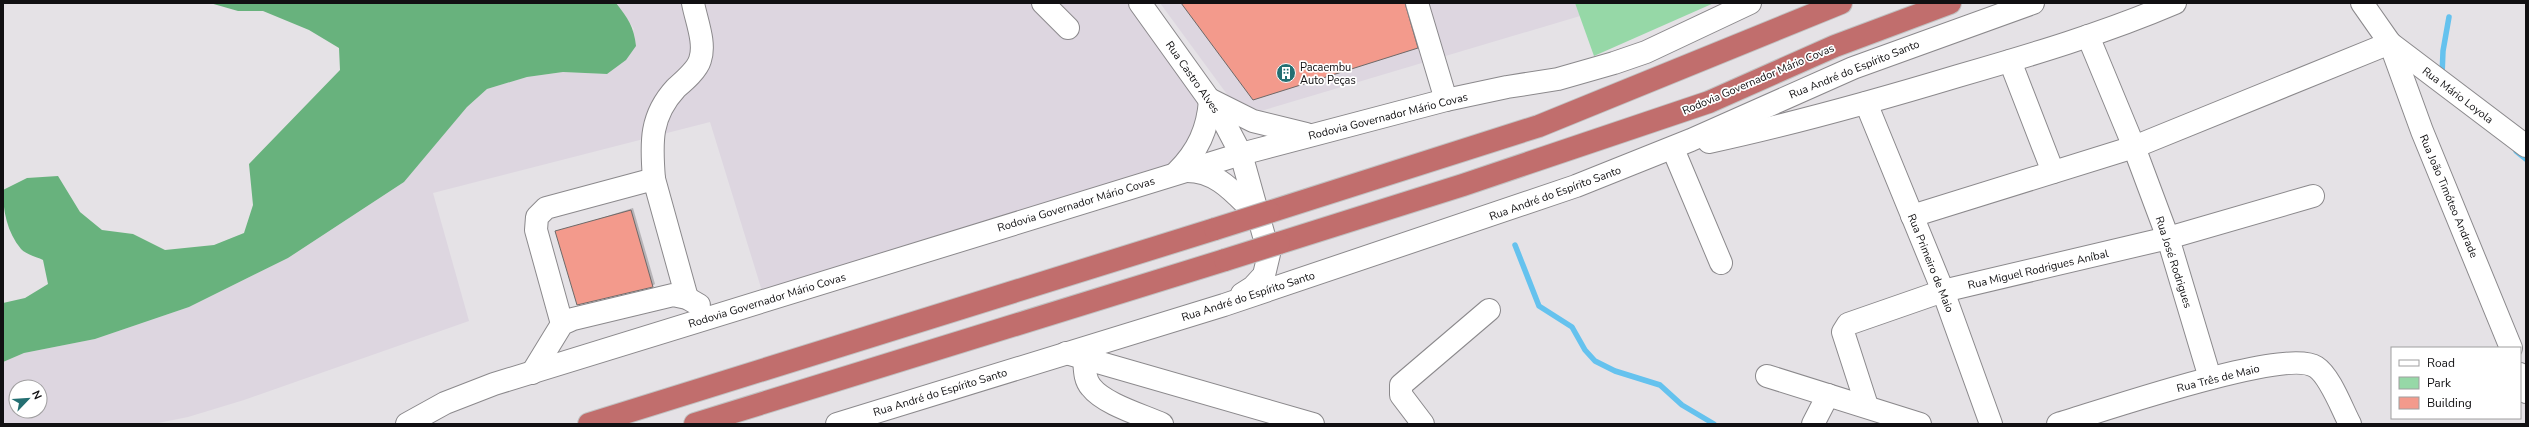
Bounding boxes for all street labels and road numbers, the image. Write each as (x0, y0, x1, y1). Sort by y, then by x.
street label: Rua André do Espírito Santo (1787, 36, 1922, 103)
street label: Rua Castro Alves (1162, 38, 1223, 116)
street label: Rodovia Governador Mário Covas (1680, 41, 1837, 118)
street label: Rua Mário Loyola (2419, 64, 2497, 127)
street label: Rodovia Governador Mário Covas (1307, 89, 1469, 144)
street label: Rua João Timóteo Andrade (2416, 132, 2481, 260)
street label: Rua André do Espírito Santo (1487, 163, 1623, 224)
street label: Rodovia Governador Mário Covas (996, 173, 1157, 236)
street label: Rua Primeiro de Maio (1904, 212, 1957, 315)
street label: Rua José Rodrigues (2152, 214, 2195, 310)
street label: Rua Miguel Rodrigues Aníbal (1966, 246, 2111, 293)
street label: Rua André do Espírito Santo (1180, 268, 1317, 325)
street label: Rodovia Governador Mário Covas (687, 269, 848, 332)
street label: Rua Três de Maio (2175, 361, 2261, 396)
street label: Rua André do Espírito Santo (871, 365, 1009, 420)

